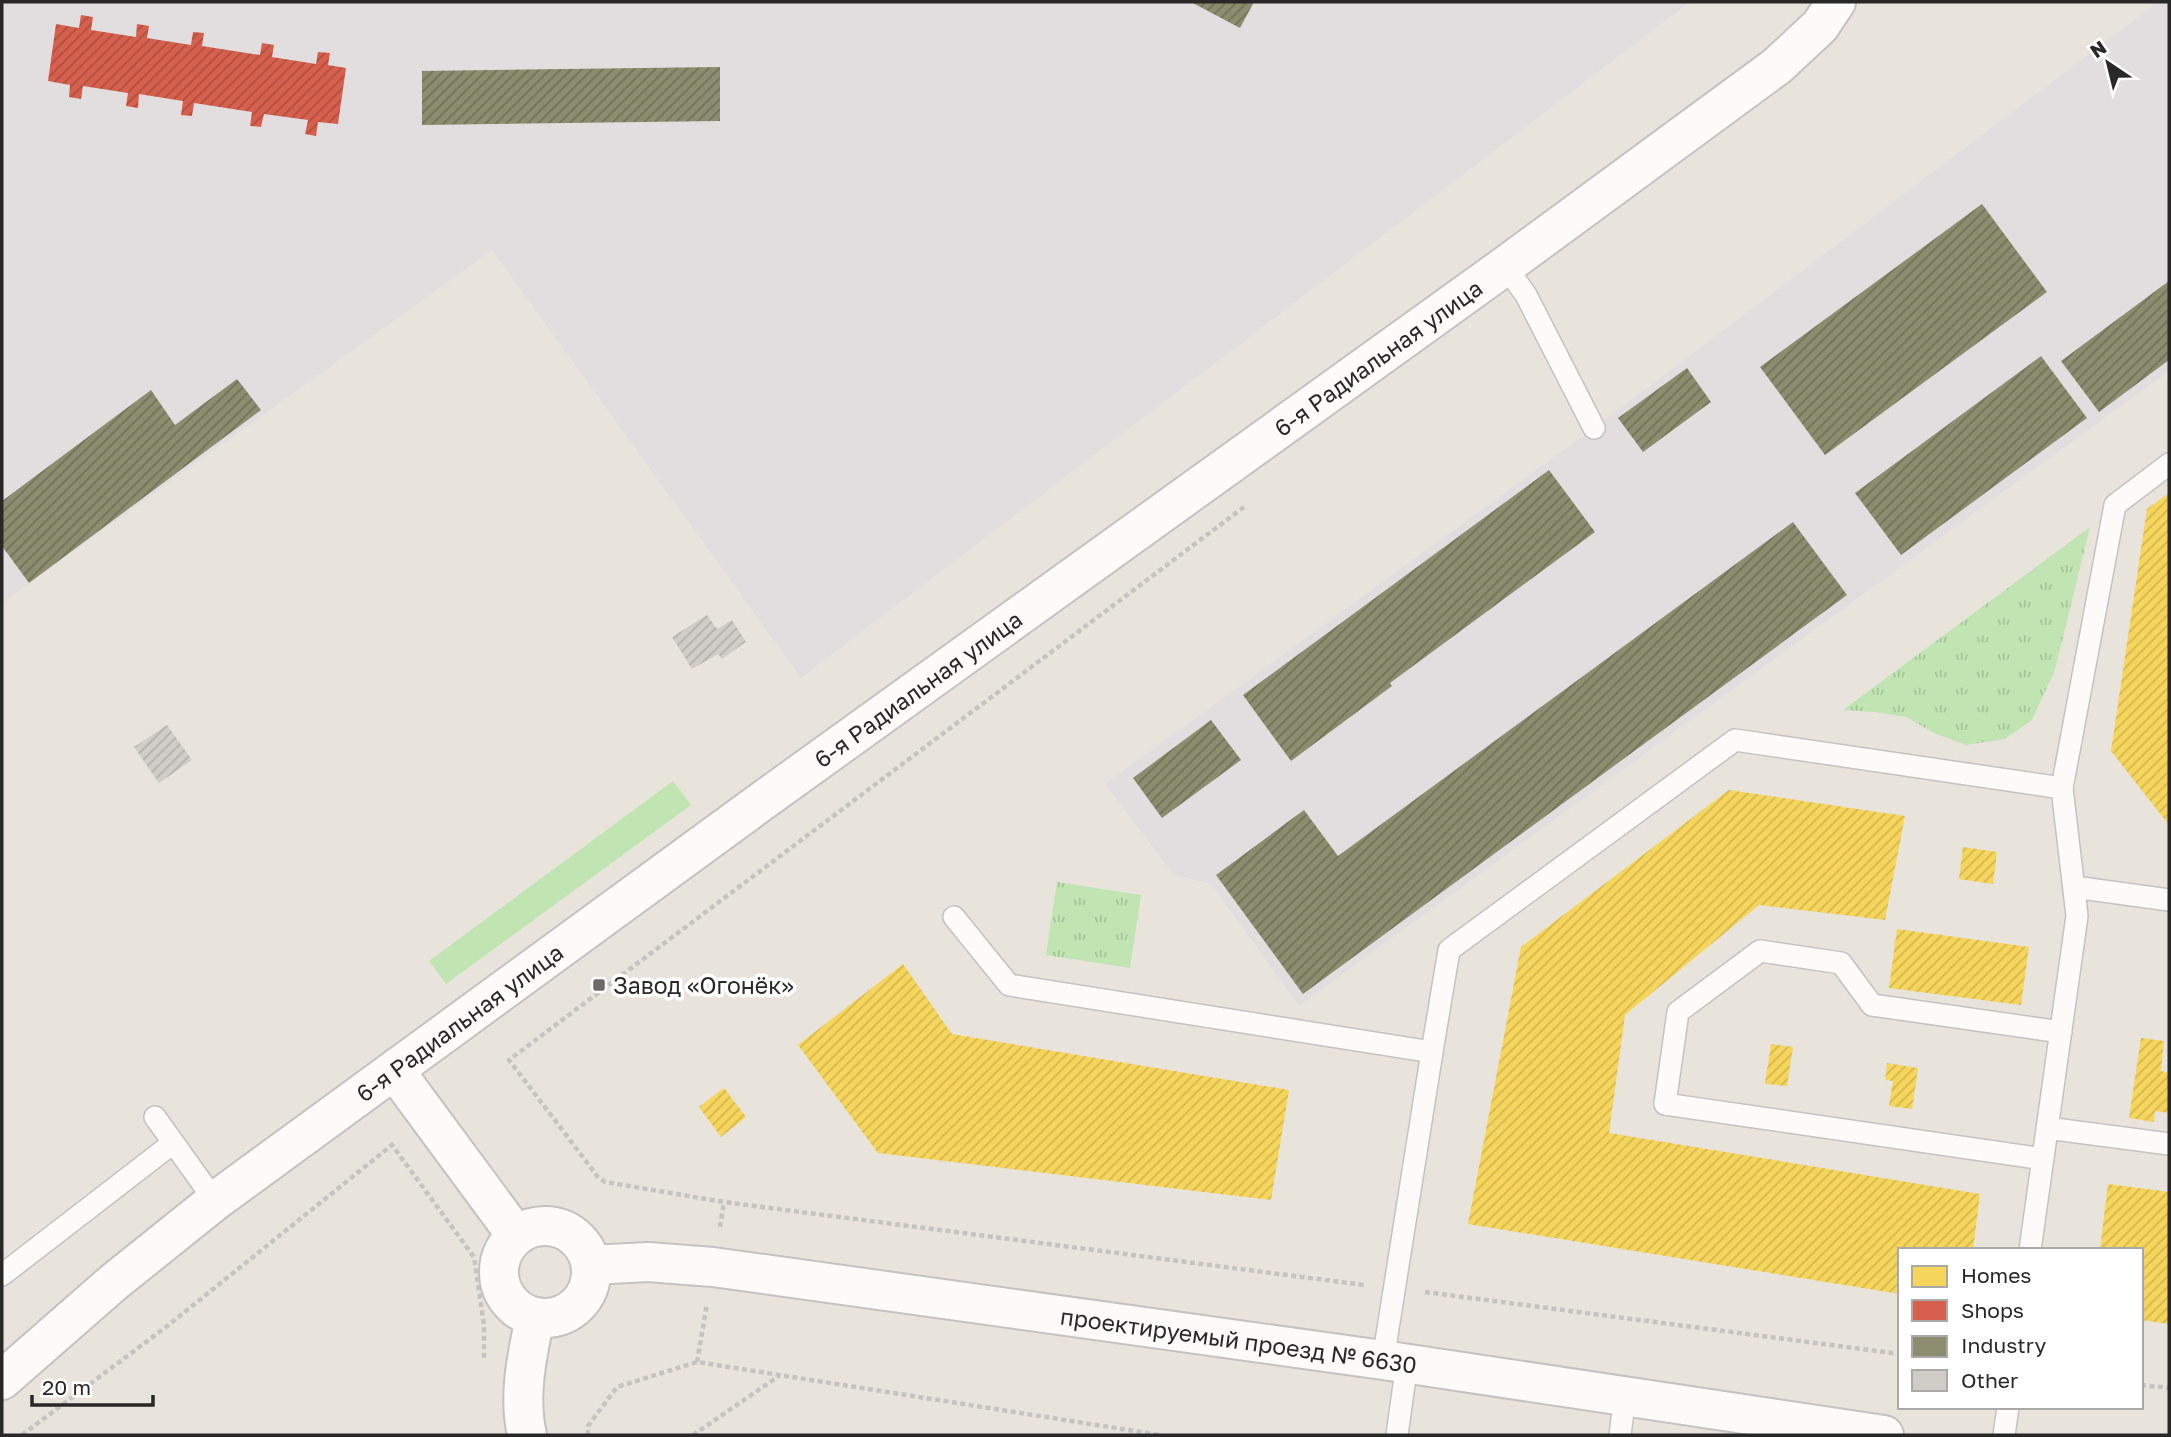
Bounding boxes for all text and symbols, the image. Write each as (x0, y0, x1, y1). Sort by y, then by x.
north arrow (2073, 28, 2143, 98)
text: N (2085, 35, 2110, 62)
street label: 6-я Радиальная улица (1269, 273, 1487, 442)
street label: 6-я Радиальная улица (809, 605, 1027, 773)
street label: 6-я Радиальная улица (350, 937, 568, 1107)
place label: Завод «Огонёк» (613, 971, 794, 999)
marker: Завод «Огонёк» (591, 977, 607, 993)
legend (1898, 1248, 2143, 1409)
text: Homes (1961, 1262, 2031, 1288)
text: Shops (1961, 1297, 2024, 1323)
street label: проектируемый проезд № 6630 (1059, 1301, 1419, 1379)
text: Industry (1961, 1332, 2046, 1358)
scale bar (32, 1364, 152, 1408)
text: Other (1961, 1367, 2018, 1393)
text: 20 m (42, 1374, 91, 1400)

